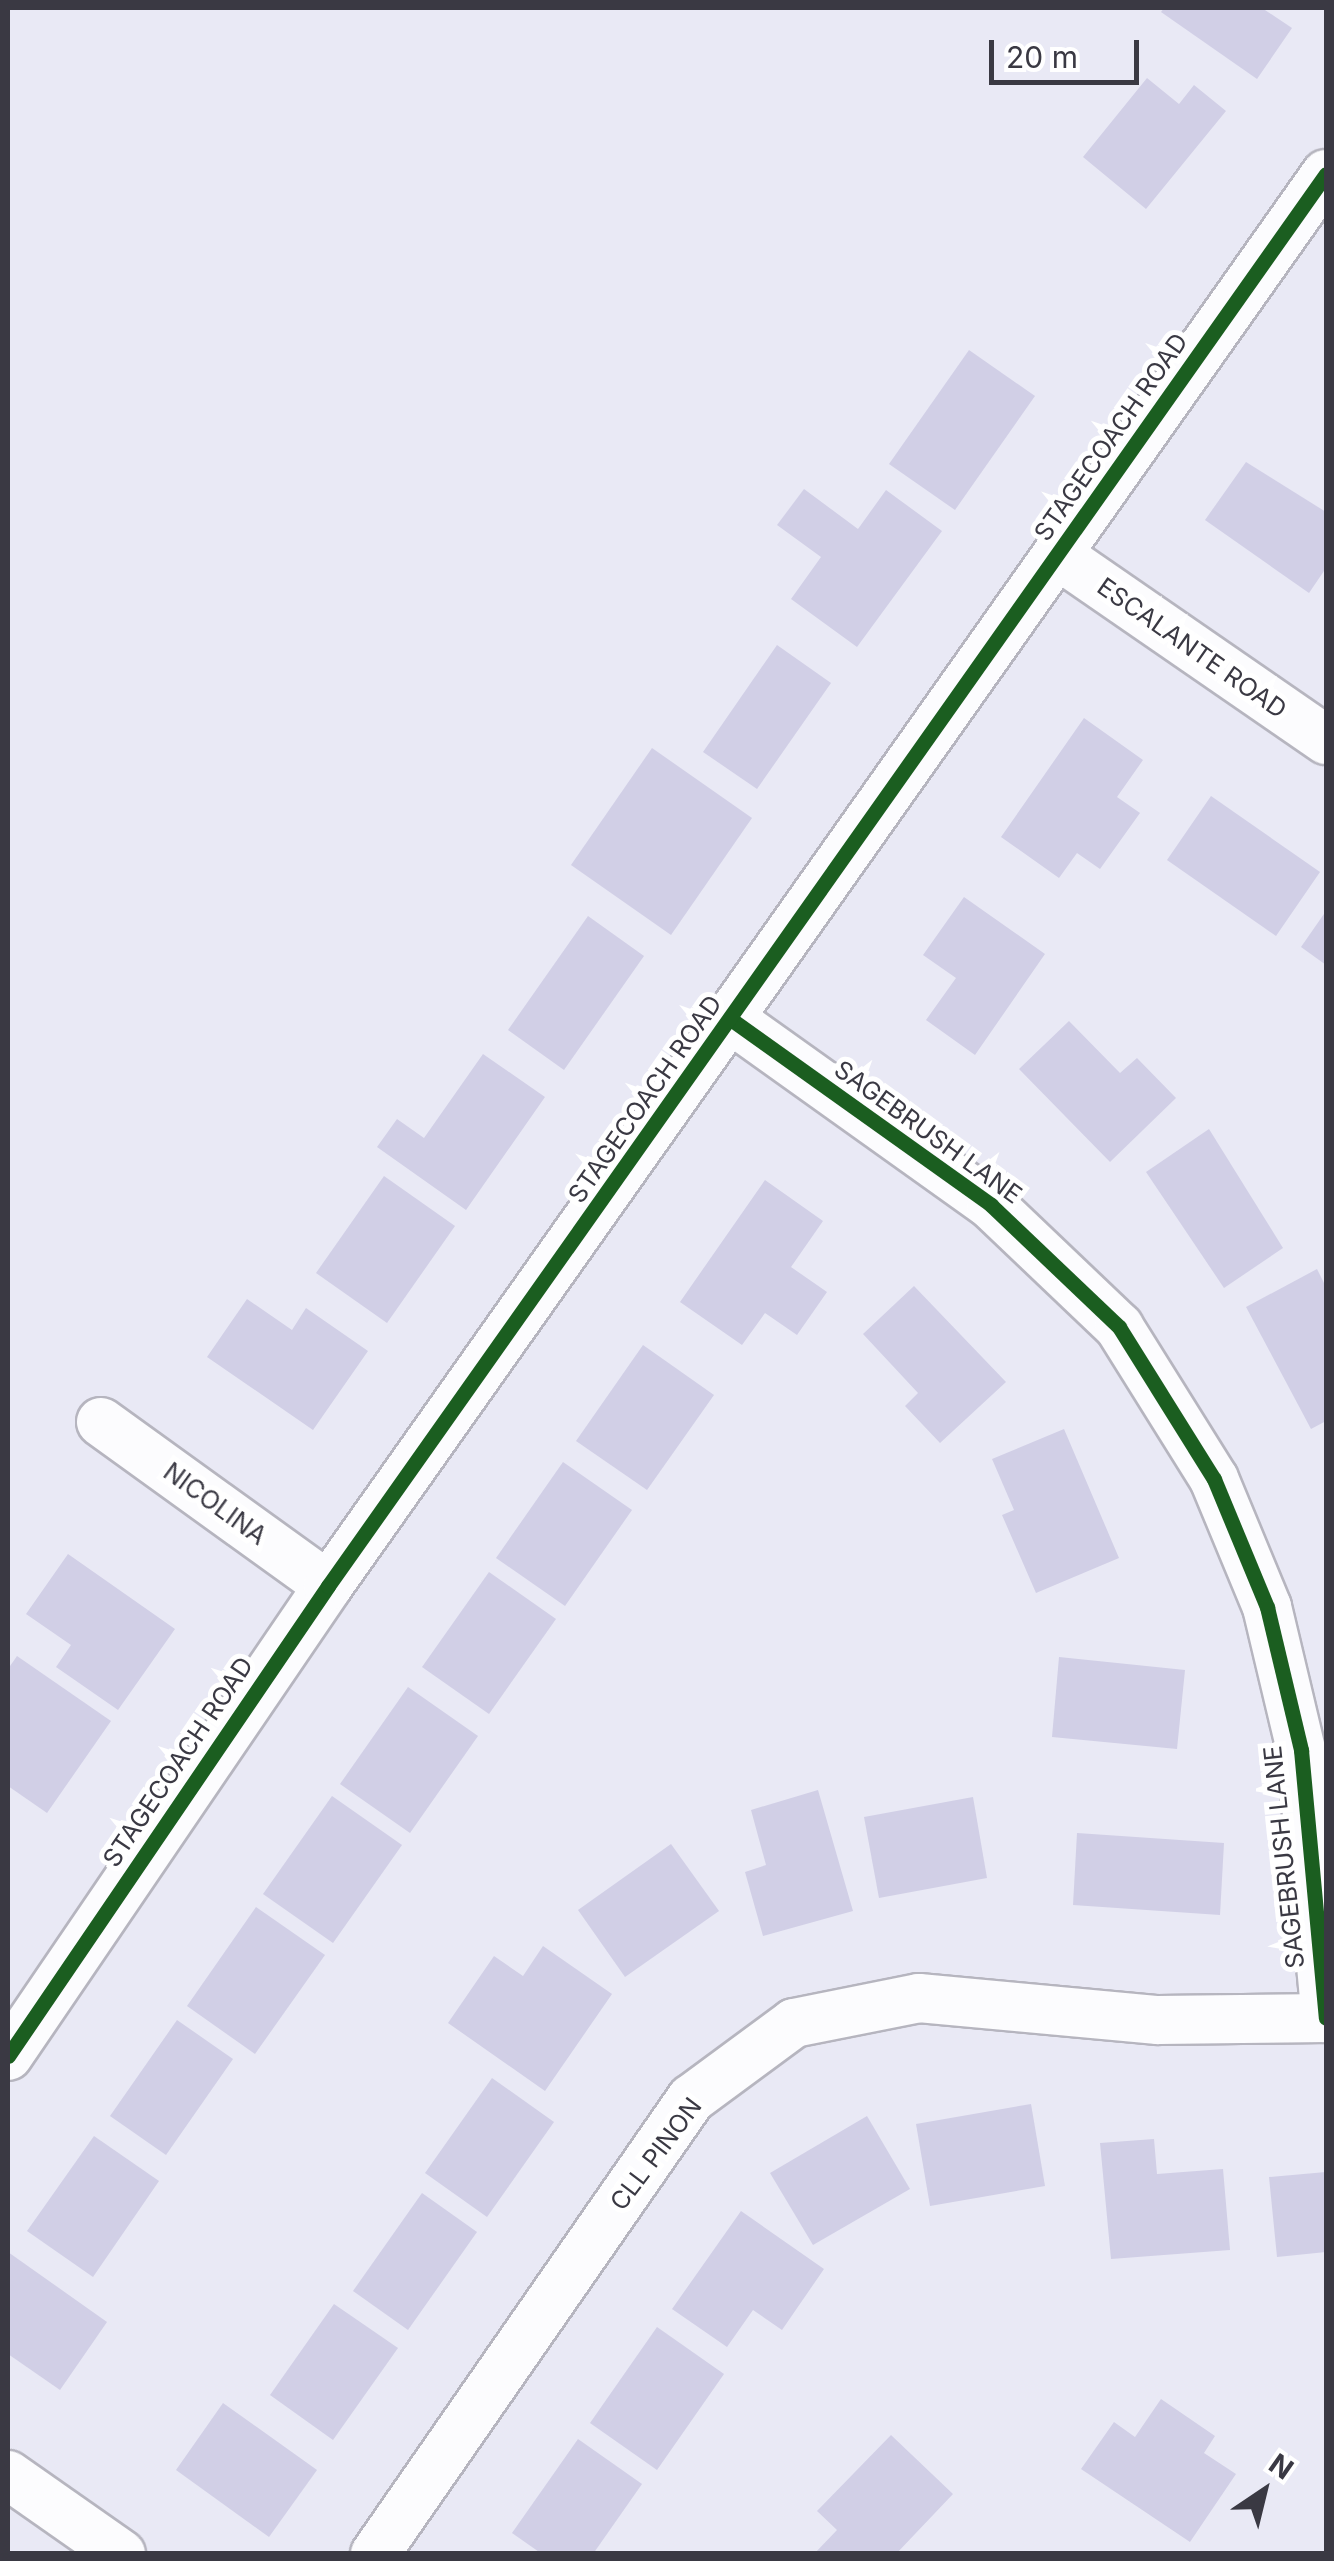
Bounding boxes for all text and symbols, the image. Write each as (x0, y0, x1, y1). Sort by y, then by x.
scale bar (994, 20, 1144, 82)
text: 20 m (1006, 39, 1078, 75)
street label: STAGECOACH ROAD (1028, 327, 1194, 547)
street label: ESCALANTE ROAD (1092, 571, 1292, 725)
street label: STAGECOACH ROAD (562, 989, 728, 1209)
street label: SAGEBRUSH LANE (829, 1054, 1027, 1210)
street label: NICOLINA (158, 1457, 272, 1551)
street label: STAGECOACH ROAD (97, 1651, 259, 1873)
street label: SAGEBRUSH LANE (1257, 1744, 1311, 1970)
street label: CLL PINON (604, 2092, 708, 2216)
north arrow (1214, 2441, 1314, 2541)
text: N (1263, 2446, 1300, 2486)

